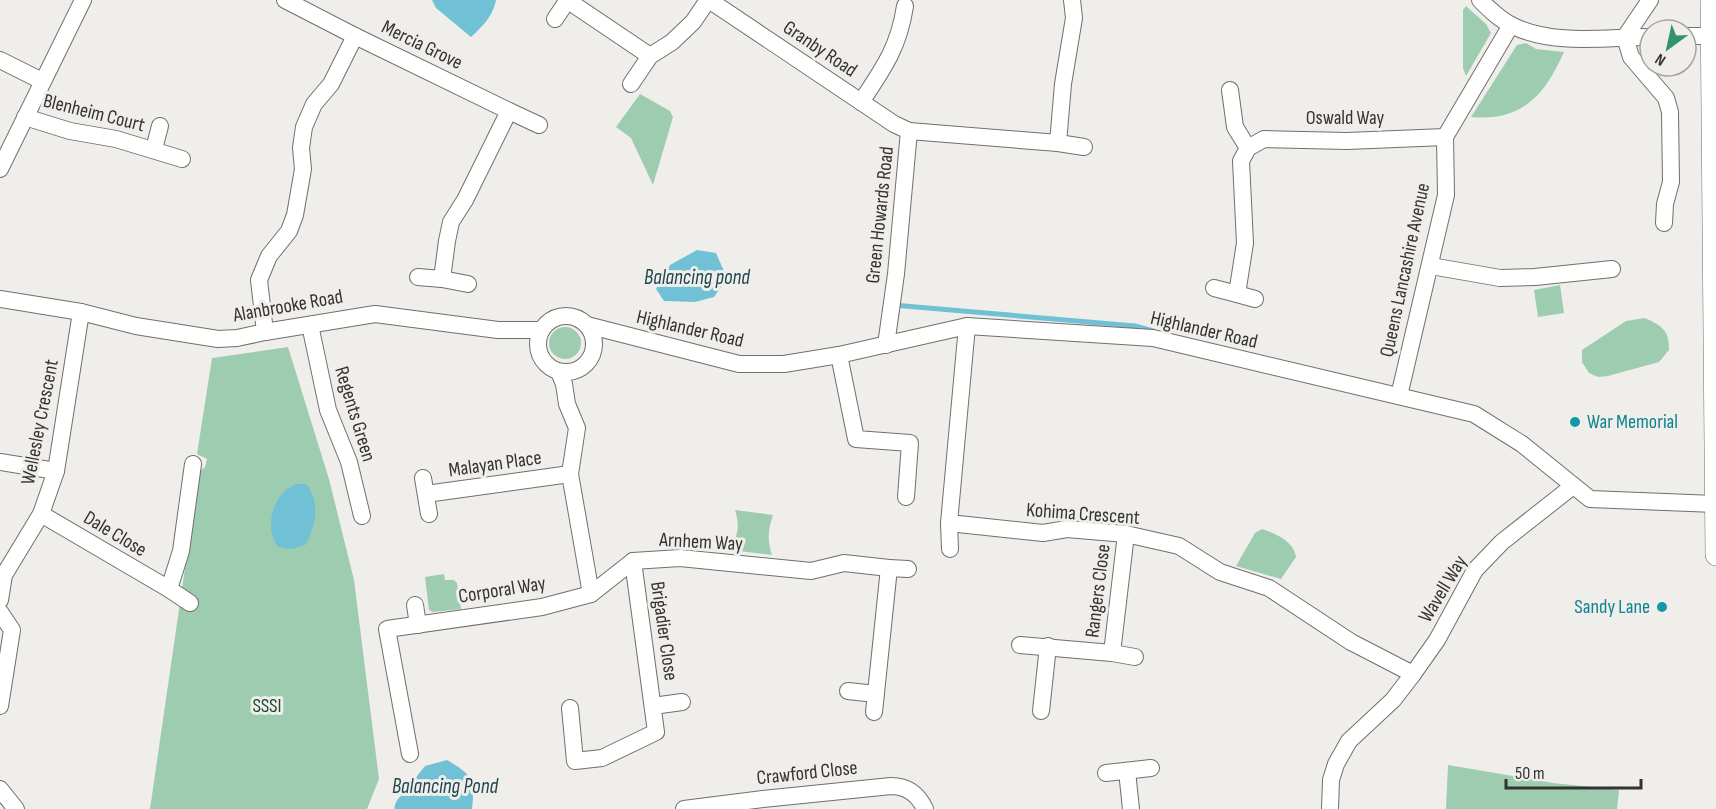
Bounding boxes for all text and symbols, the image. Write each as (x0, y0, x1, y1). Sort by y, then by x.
street label: Mercia Grove (378, 15, 466, 75)
street label: Granby Road (778, 16, 862, 82)
north arrow (1638, 18, 1698, 78)
text: N (1652, 49, 1669, 70)
street label: Blenheim Court (41, 89, 147, 137)
street label: Oswald Way (1306, 106, 1385, 130)
street label: Green Howards Road (861, 145, 899, 285)
street label: Queens Lancashire Avenue (1375, 181, 1435, 359)
water label: Balancing pond (644, 265, 751, 290)
street label: Alanbrooke Road (230, 285, 345, 328)
street label: Highlander Road (634, 305, 746, 353)
street label: Highlander Road (1148, 306, 1260, 354)
street label: Wellesley Crescent (16, 357, 64, 487)
street label: Regents Green (329, 364, 381, 464)
place label: War Memorial (1587, 410, 1678, 434)
marker: War Memorial (1568, 415, 1582, 429)
street label: Malayan Place (447, 446, 543, 482)
street label: Kohima Crescent (1025, 498, 1141, 530)
street label: Dale Close (79, 506, 151, 562)
street label: Arnhem Way (658, 528, 744, 556)
street label: Rangers Close (1080, 543, 1116, 639)
street label: Wavell Way (1414, 551, 1472, 627)
street label: Corporal Way (457, 571, 548, 609)
street label: Brigadier Close (645, 580, 683, 682)
place label: Sandy Lane (1574, 595, 1650, 619)
marker: Sandy Lane (1655, 600, 1669, 614)
park label: SSSI (252, 694, 282, 718)
scale bar (1506, 752, 1641, 790)
street label: Crawford Close (755, 756, 859, 790)
text: 50 m (1515, 763, 1545, 784)
water label: Balancing Pond (392, 774, 499, 799)

